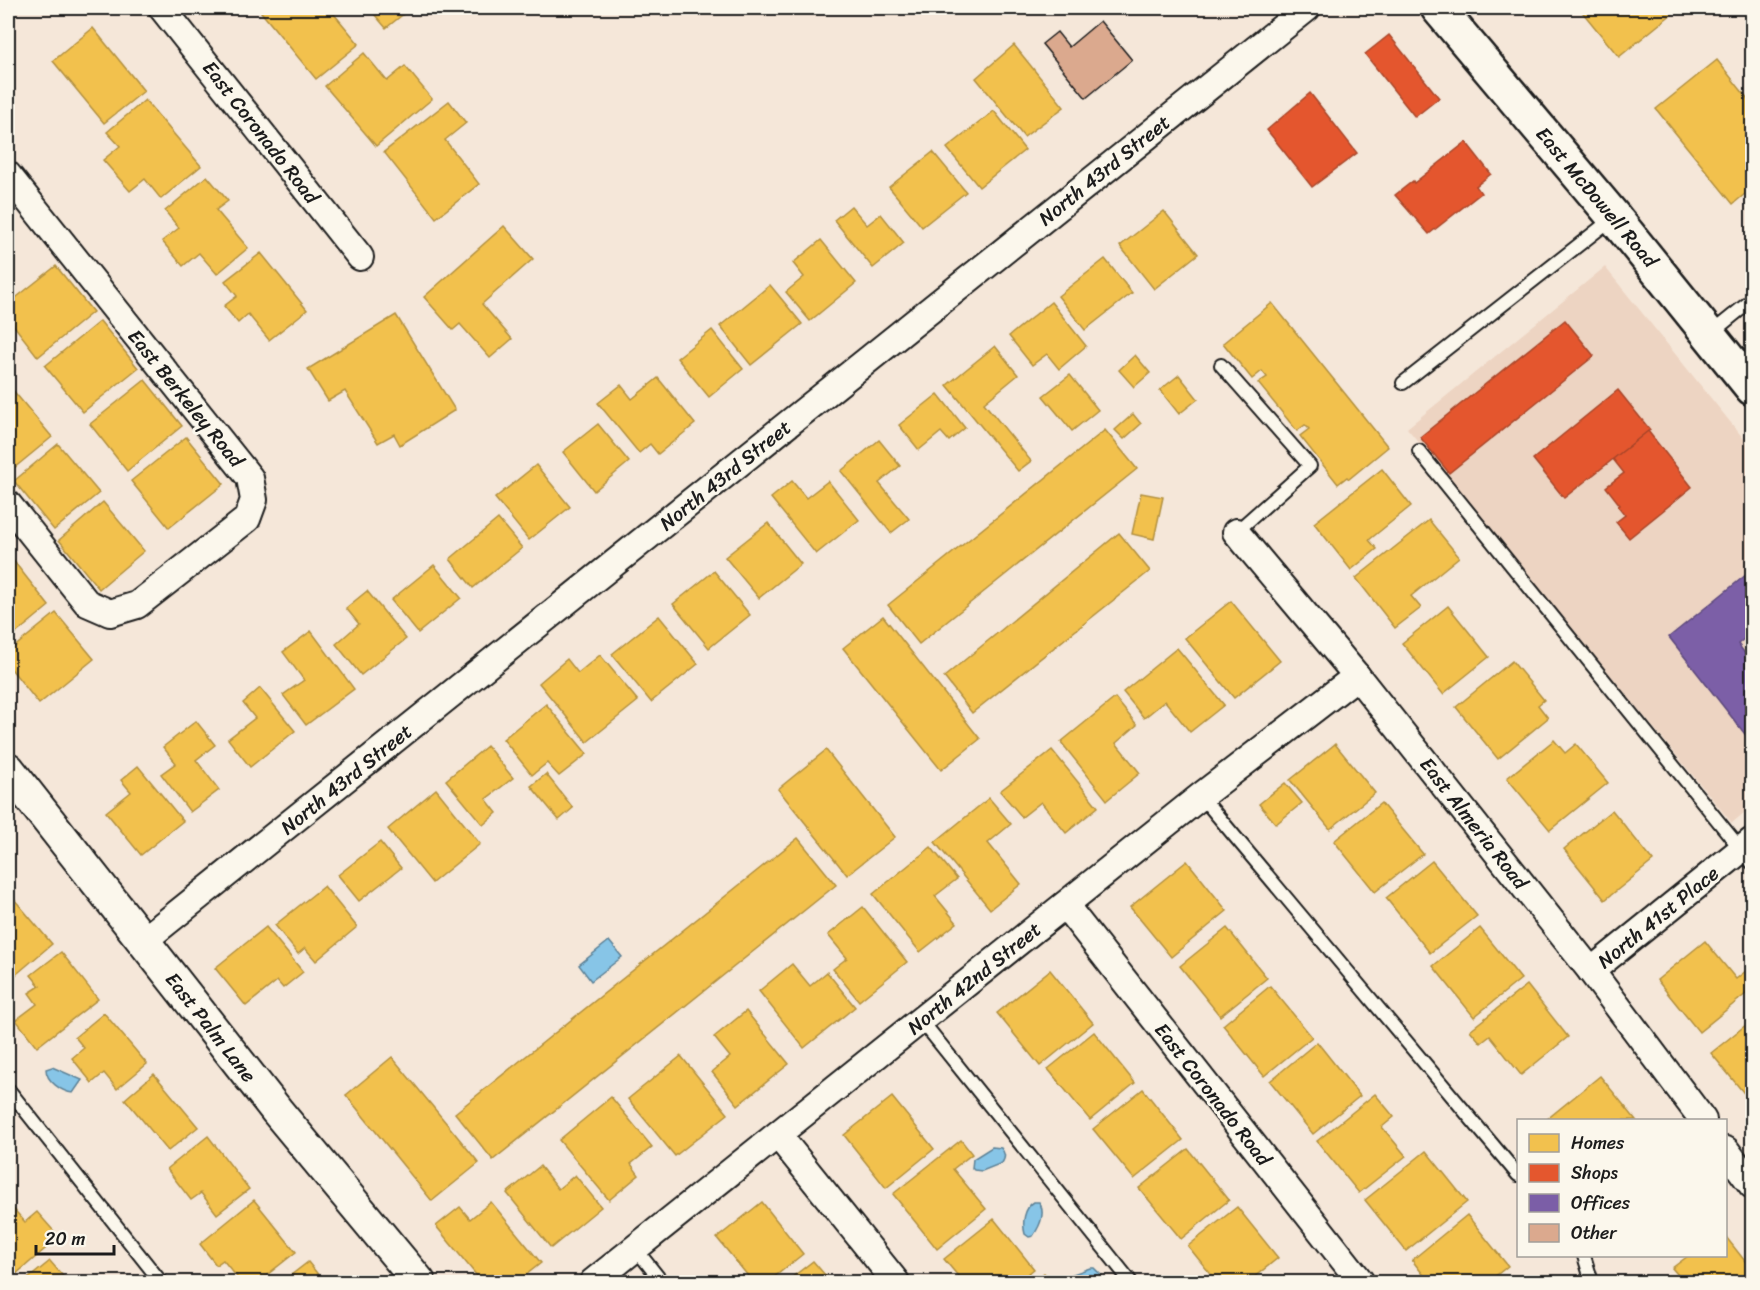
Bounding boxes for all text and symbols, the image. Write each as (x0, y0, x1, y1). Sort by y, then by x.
street label: East Coronado Road (193, 53, 329, 213)
street label: North 43rd Street (1030, 106, 1179, 235)
street label: East McDowell Road (1527, 119, 1668, 277)
street label: East Berkeley Road (119, 321, 254, 476)
street label: North 43rd Street (651, 411, 800, 540)
street label: North 43rd Street (272, 715, 421, 844)
street label: East Almeria Road (1410, 749, 1538, 898)
street label: North 41st Place (1589, 857, 1727, 978)
street label: North 42nd Street (899, 913, 1050, 1044)
street label: East Palm Lane (156, 964, 265, 1091)
street label: East Coronado Road (1145, 1015, 1281, 1175)
legend (1517, 1119, 1727, 1257)
text: Homes (1571, 1127, 1625, 1159)
text: Shops (1571, 1157, 1618, 1189)
text: Offices (1571, 1187, 1631, 1219)
text: Other (1571, 1217, 1618, 1249)
scale bar (36, 1218, 114, 1256)
text: 20 m (45, 1223, 85, 1255)

